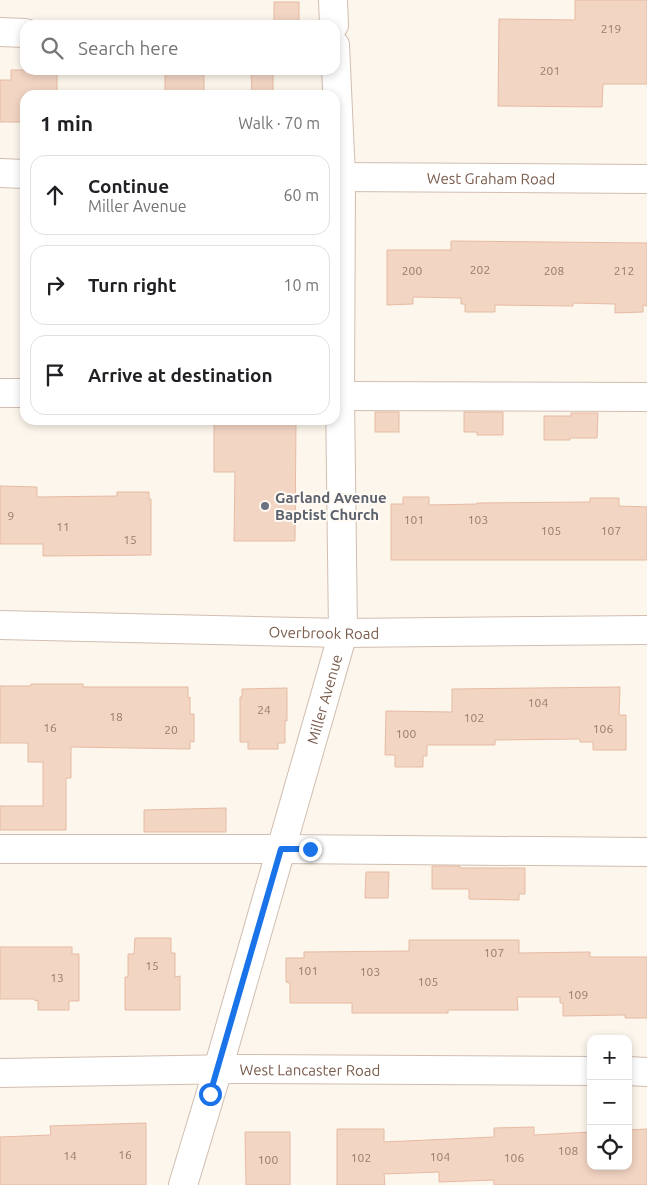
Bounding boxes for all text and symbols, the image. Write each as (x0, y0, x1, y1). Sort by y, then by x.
search box (20, 20, 340, 75)
house number: 219 (601, 22, 621, 35)
icon: search (38, 34, 66, 62)
text: Search here (78, 37, 178, 59)
house number: 201 (540, 64, 560, 77)
text: 1 min (40, 111, 93, 135)
text: Walk · 70 m (238, 114, 320, 132)
street label: West Graham Road (427, 169, 555, 187)
text: Continue (88, 175, 169, 197)
icon: ahead (41, 181, 69, 209)
text: 60 m (283, 186, 319, 204)
text: Miller Avenue (88, 197, 187, 215)
house number: 202 (470, 263, 490, 276)
house number: 200 (402, 264, 422, 277)
house number: 208 (544, 264, 564, 277)
house number: 212 (614, 264, 634, 277)
icon: right (41, 271, 69, 299)
text: Turn right (88, 274, 176, 296)
text: 10 m (283, 276, 319, 294)
icon: arrive (41, 361, 69, 389)
text: Arrive at destination (88, 364, 273, 386)
place label: Garland Avenue Baptist Church (275, 489, 387, 523)
marker: Garland Avenue Baptist Church (259, 500, 271, 512)
house number: 9 (8, 509, 14, 522)
house number: 101 (404, 513, 424, 526)
house number: 103 (468, 513, 488, 526)
house number: 11 (56, 520, 70, 533)
house number: 105 (541, 524, 561, 537)
house number: 107 (601, 524, 621, 537)
house number: 15 (123, 533, 137, 546)
street label: Overbrook Road (268, 623, 379, 642)
street label: Miller Avenue (303, 652, 345, 746)
house number: 104 (528, 696, 548, 709)
house number: 24 (257, 703, 271, 716)
house number: 18 (109, 710, 123, 723)
house number: 102 (464, 711, 484, 724)
house number: 16 (43, 721, 57, 734)
house number: 106 (593, 722, 613, 735)
house number: 20 (164, 723, 178, 736)
house number: 100 (396, 727, 416, 740)
route end (299, 838, 322, 861)
house number: 107 (484, 946, 504, 959)
house number: 15 (145, 959, 159, 972)
house number: 101 (298, 964, 318, 977)
house number: 103 (360, 965, 380, 978)
house number: 13 (50, 971, 64, 984)
house number: 105 (418, 975, 438, 988)
house number: 109 (568, 988, 588, 1001)
map controls (587, 1035, 632, 1170)
button: + (587, 1035, 632, 1080)
street label: West Lancaster Road (240, 1061, 380, 1078)
button: − (587, 1080, 632, 1125)
route start (199, 1083, 222, 1106)
button: locate (587, 1125, 632, 1170)
house number: 108 (558, 1144, 578, 1157)
house number: 16 (118, 1148, 132, 1161)
house number: 14 (63, 1149, 77, 1162)
house number: 104 (430, 1150, 450, 1163)
house number: 102 (351, 1151, 371, 1164)
house number: 106 (504, 1151, 524, 1164)
house number: 100 (258, 1153, 278, 1166)

